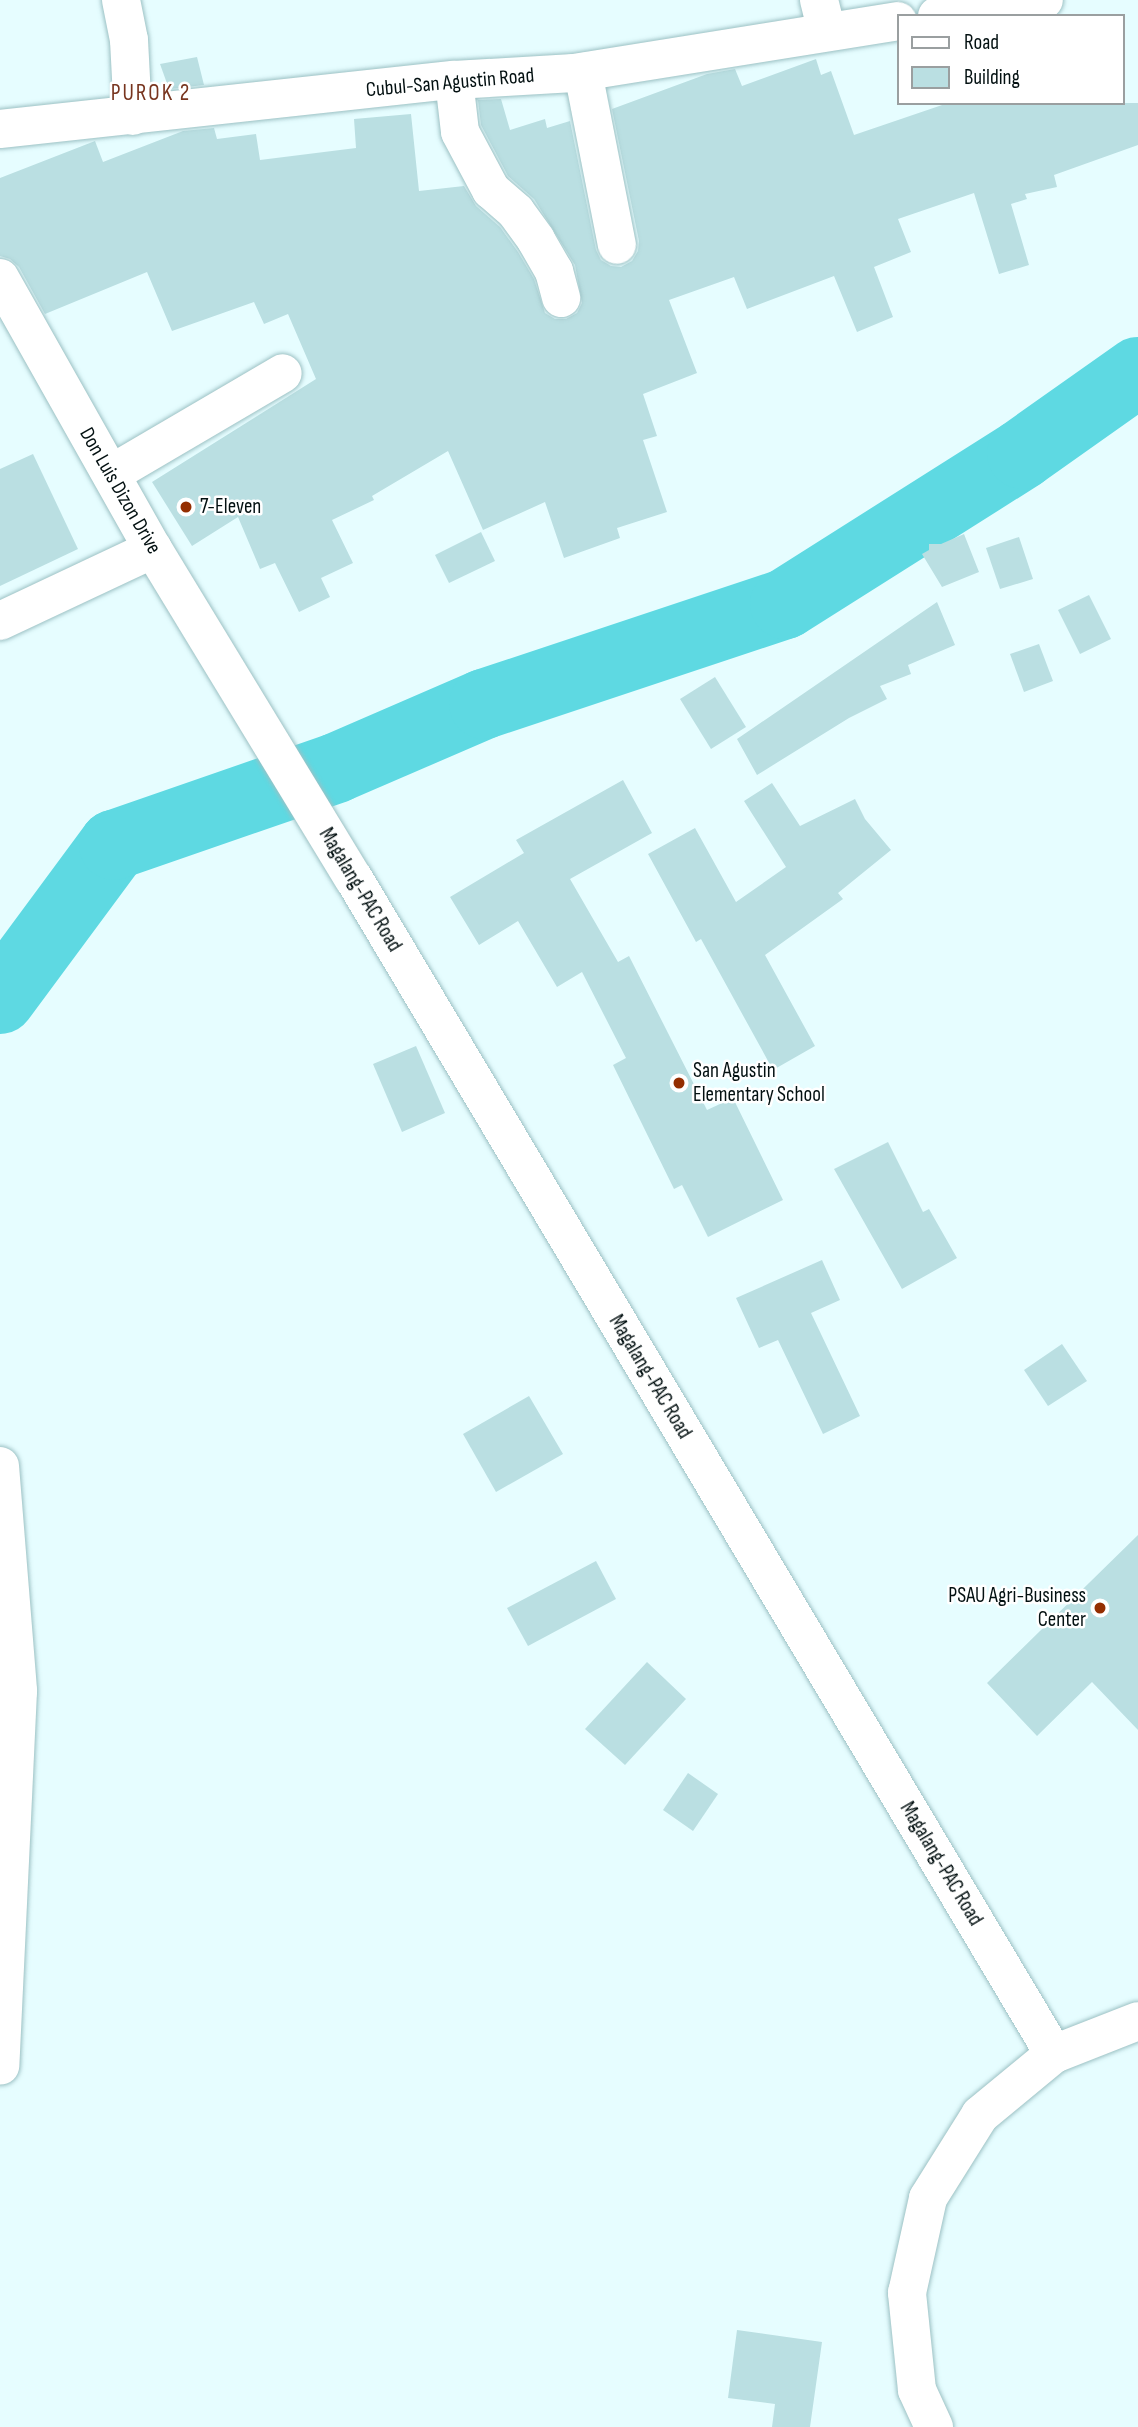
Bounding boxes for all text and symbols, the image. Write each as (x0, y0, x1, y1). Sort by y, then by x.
legend (897, 14, 1124, 105)
text: Road (964, 30, 999, 55)
street label: Cubul-San Agustin Road (365, 63, 535, 103)
text: Building (964, 65, 1020, 90)
district label: PUROK 2 (112, 79, 190, 107)
street label: Don Luis Dizon Drive (74, 423, 166, 559)
place label: 7-Eleven (200, 494, 261, 520)
marker: 7-Eleven (178, 499, 194, 515)
street label: Magalang-PAC Road (313, 824, 407, 956)
place label: San Agustin Elementary School (693, 1058, 825, 1108)
marker: San Agustin Elementary School (671, 1075, 687, 1091)
street label: Magalang-PAC Road (603, 1311, 697, 1443)
place label: PSAU Agri-Business Center (948, 1583, 1086, 1633)
marker: PSAU Agri-Business Center (1092, 1600, 1108, 1616)
street label: Magalang-PAC Road (894, 1798, 988, 1930)

